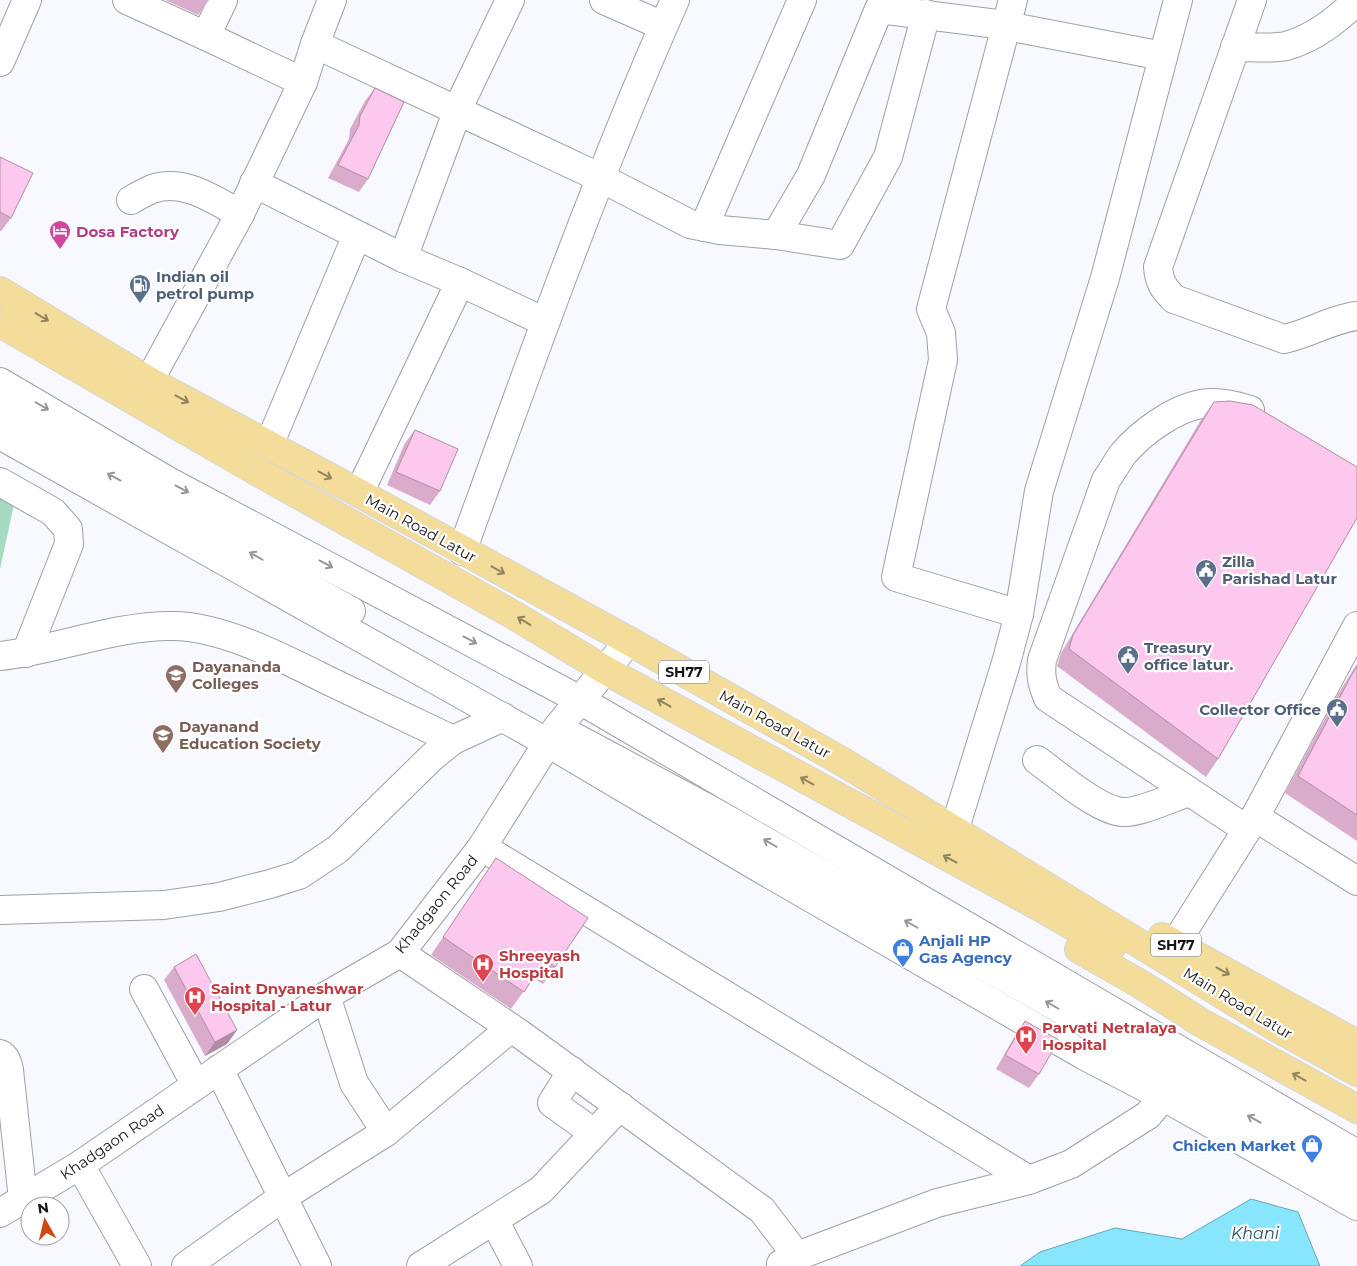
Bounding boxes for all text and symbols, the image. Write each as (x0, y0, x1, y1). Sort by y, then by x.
hotel icon: Dosa Factory (48, 219, 72, 250)
place label: Dosa Factory (76, 222, 180, 241)
place label: Indian oil petrol pump (156, 267, 254, 303)
fuel station icon: Indian oil petrol pump (128, 273, 152, 304)
one-way arrow (34, 312, 48, 322)
one-way arrow (174, 394, 189, 404)
one-way arrow (35, 402, 49, 412)
one-way arrow (318, 470, 333, 480)
one-way arrow (107, 472, 122, 482)
one-way arrow (175, 484, 189, 494)
street label: Main Road Latur (362, 490, 480, 566)
one-way arrow (250, 551, 264, 561)
place label: Zilla Parishad Latur (1222, 552, 1337, 588)
public building icon: Zilla Parishad Latur (1194, 558, 1218, 589)
one-way arrow (318, 560, 333, 569)
one-way arrow (491, 565, 506, 575)
one-way arrow (517, 616, 531, 626)
one-way arrow (462, 636, 477, 645)
place label: Treasury office latur. (1144, 638, 1233, 674)
public building icon: Treasury office latur. (1116, 644, 1140, 675)
place label: Dayananda Colleges (192, 657, 281, 693)
road number: SH77 (659, 660, 709, 684)
school or university icon: Dayananda Colleges (164, 663, 188, 694)
street label: Main Road Latur (716, 686, 834, 762)
public building icon: Collector Office (1325, 697, 1349, 728)
one-way arrow (657, 698, 672, 708)
place label: Collector Office (1199, 700, 1321, 719)
place label: Dayanand Education Society (179, 717, 322, 753)
school or university icon: Dayanand Education Society (151, 723, 175, 754)
one-way arrow (799, 776, 814, 786)
one-way arrow (763, 838, 777, 848)
street label: Khadgaon Road (390, 851, 482, 957)
one-way arrow (943, 853, 957, 863)
one-way arrow (903, 919, 918, 929)
place label: Anjali HP Gas Agency (918, 931, 1013, 967)
road number: SH77 (1151, 934, 1201, 956)
shop icon: Anjali HP Gas Agency (891, 937, 915, 968)
place label: Shreeyash Hospital (499, 946, 580, 982)
hospital icon: Shreeyash Hospital (471, 952, 495, 983)
street label: Main Road Latur (1180, 963, 1296, 1043)
one-way arrow (1215, 966, 1229, 976)
place label: Saint Dnyaneshwar Hospital - Latur (211, 979, 364, 1015)
hospital icon: Saint Dnyaneshwar Hospital - Latur (183, 985, 207, 1016)
one-way arrow (1045, 999, 1059, 1009)
place label: Parvati Netralaya Hospital (1042, 1018, 1177, 1054)
hospital icon: Parvati Netralaya Hospital (1014, 1024, 1038, 1055)
one-way arrow (1292, 1072, 1307, 1082)
street label: Khadgaon Road (56, 1100, 168, 1184)
one-way arrow (1247, 1114, 1261, 1124)
shop icon: Chicken Market (1300, 1133, 1324, 1164)
place label: Chicken Market (1172, 1136, 1296, 1155)
north arrow (20, 1196, 70, 1246)
text: N (36, 1198, 50, 1218)
water label: Khani (1231, 1224, 1280, 1243)

